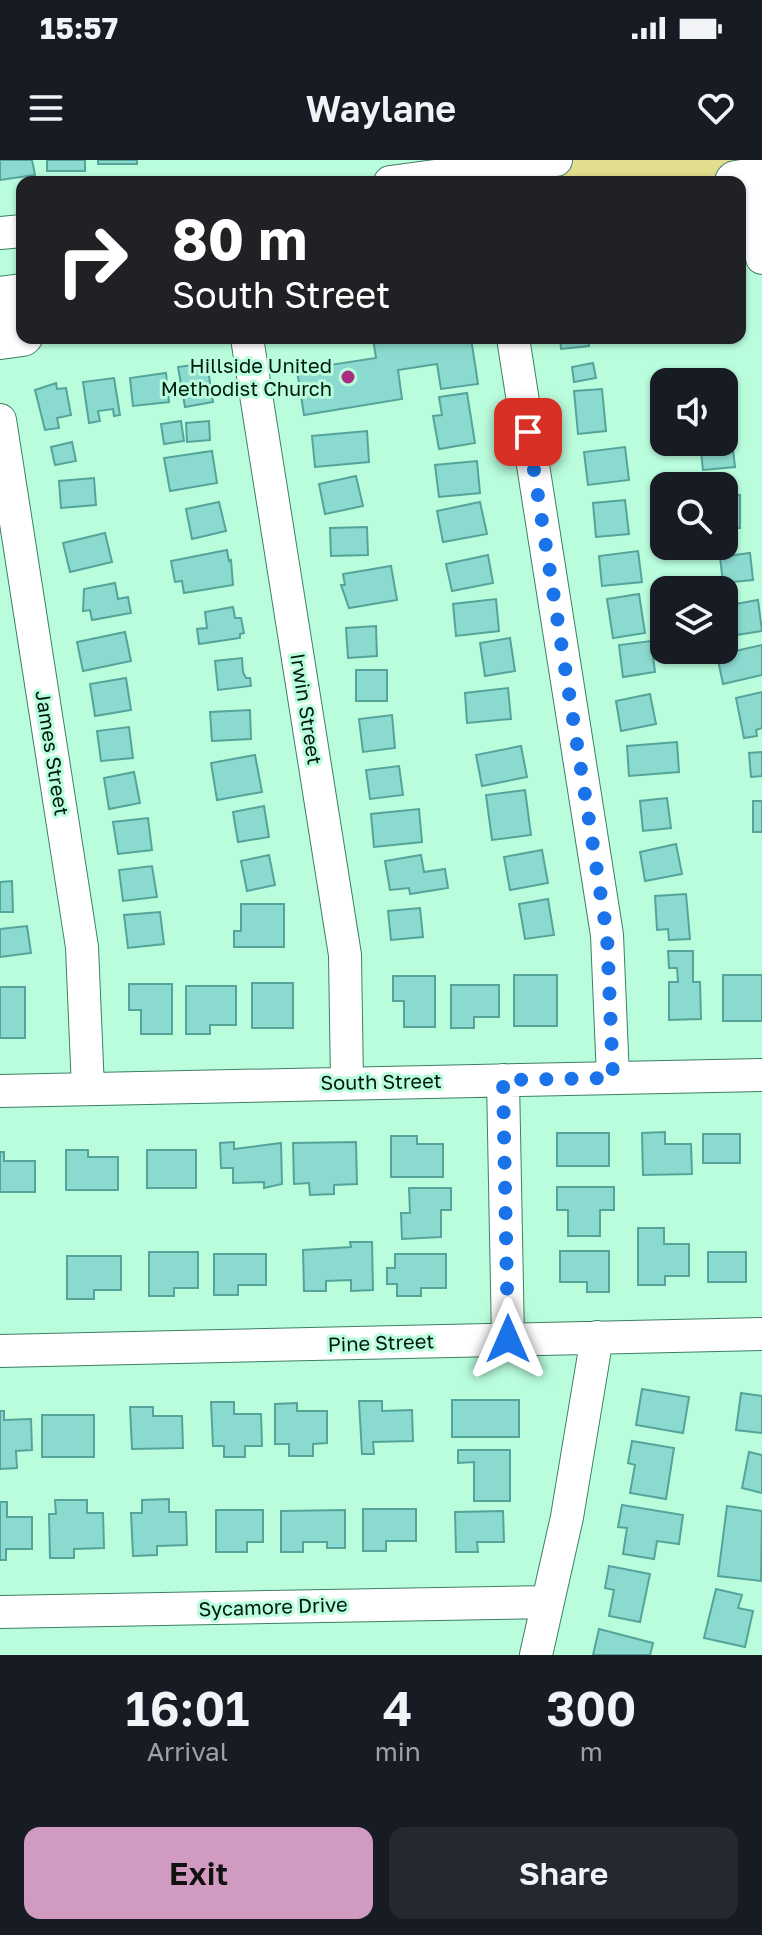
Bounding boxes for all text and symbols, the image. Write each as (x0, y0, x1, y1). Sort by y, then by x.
text: 15:57 (40, 10, 118, 46)
icon: menu (24, 86, 68, 130)
icon: heart (694, 86, 738, 130)
text: Waylane (306, 87, 456, 130)
text: 80 m (172, 205, 307, 272)
icon: right (40, 208, 144, 312)
text: South Street (172, 273, 391, 316)
place label: Hillside United Methodist Church (161, 353, 332, 400)
marker: Hillside United Methodist Church (339, 368, 357, 386)
map controls (650, 368, 738, 664)
button: sound (650, 368, 738, 456)
pin (494, 398, 562, 466)
icon: arrive (506, 410, 550, 454)
button: search (650, 472, 738, 560)
button: layers (650, 576, 738, 664)
street label: Irwin Street (286, 651, 328, 766)
street label: James Street (31, 688, 75, 817)
street label: South Street (320, 1068, 442, 1094)
position arrow (466, 1297, 550, 1381)
street label: Pine Street (327, 1328, 435, 1356)
street label: Sycamore Drive (198, 1591, 348, 1621)
text: 16:01 (125, 1679, 249, 1737)
text: 4 (383, 1679, 413, 1737)
text: 300 (546, 1679, 637, 1737)
text: Arrival (147, 1736, 228, 1767)
text: min (375, 1736, 421, 1767)
text: m (580, 1736, 603, 1767)
button: Exit (24, 1827, 373, 1919)
button: Share (389, 1827, 738, 1919)

